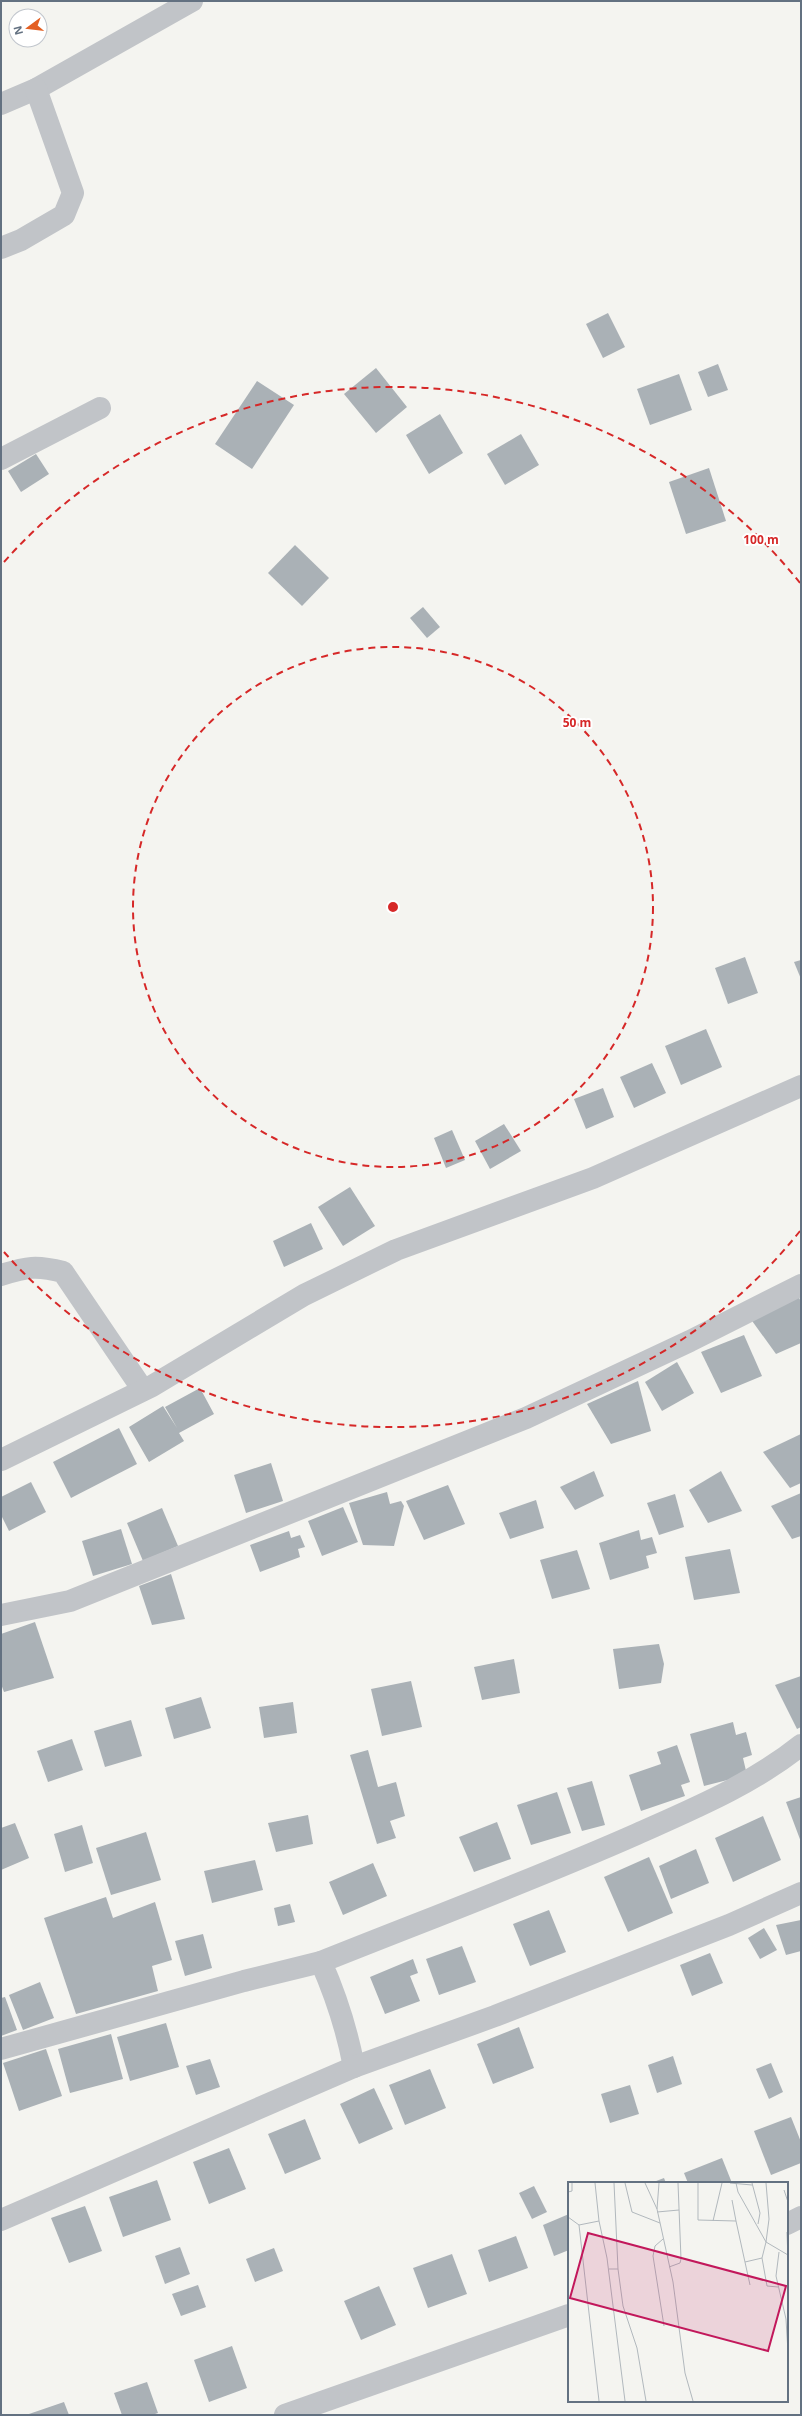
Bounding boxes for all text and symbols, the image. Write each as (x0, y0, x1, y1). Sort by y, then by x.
north arrow (8, 8, 48, 48)
text: N (9, 24, 26, 37)
text: 100 m (743, 531, 779, 548)
text: 50 m (563, 714, 591, 731)
centre of rings (386, 900, 400, 914)
inset map (568, 2182, 788, 2402)

